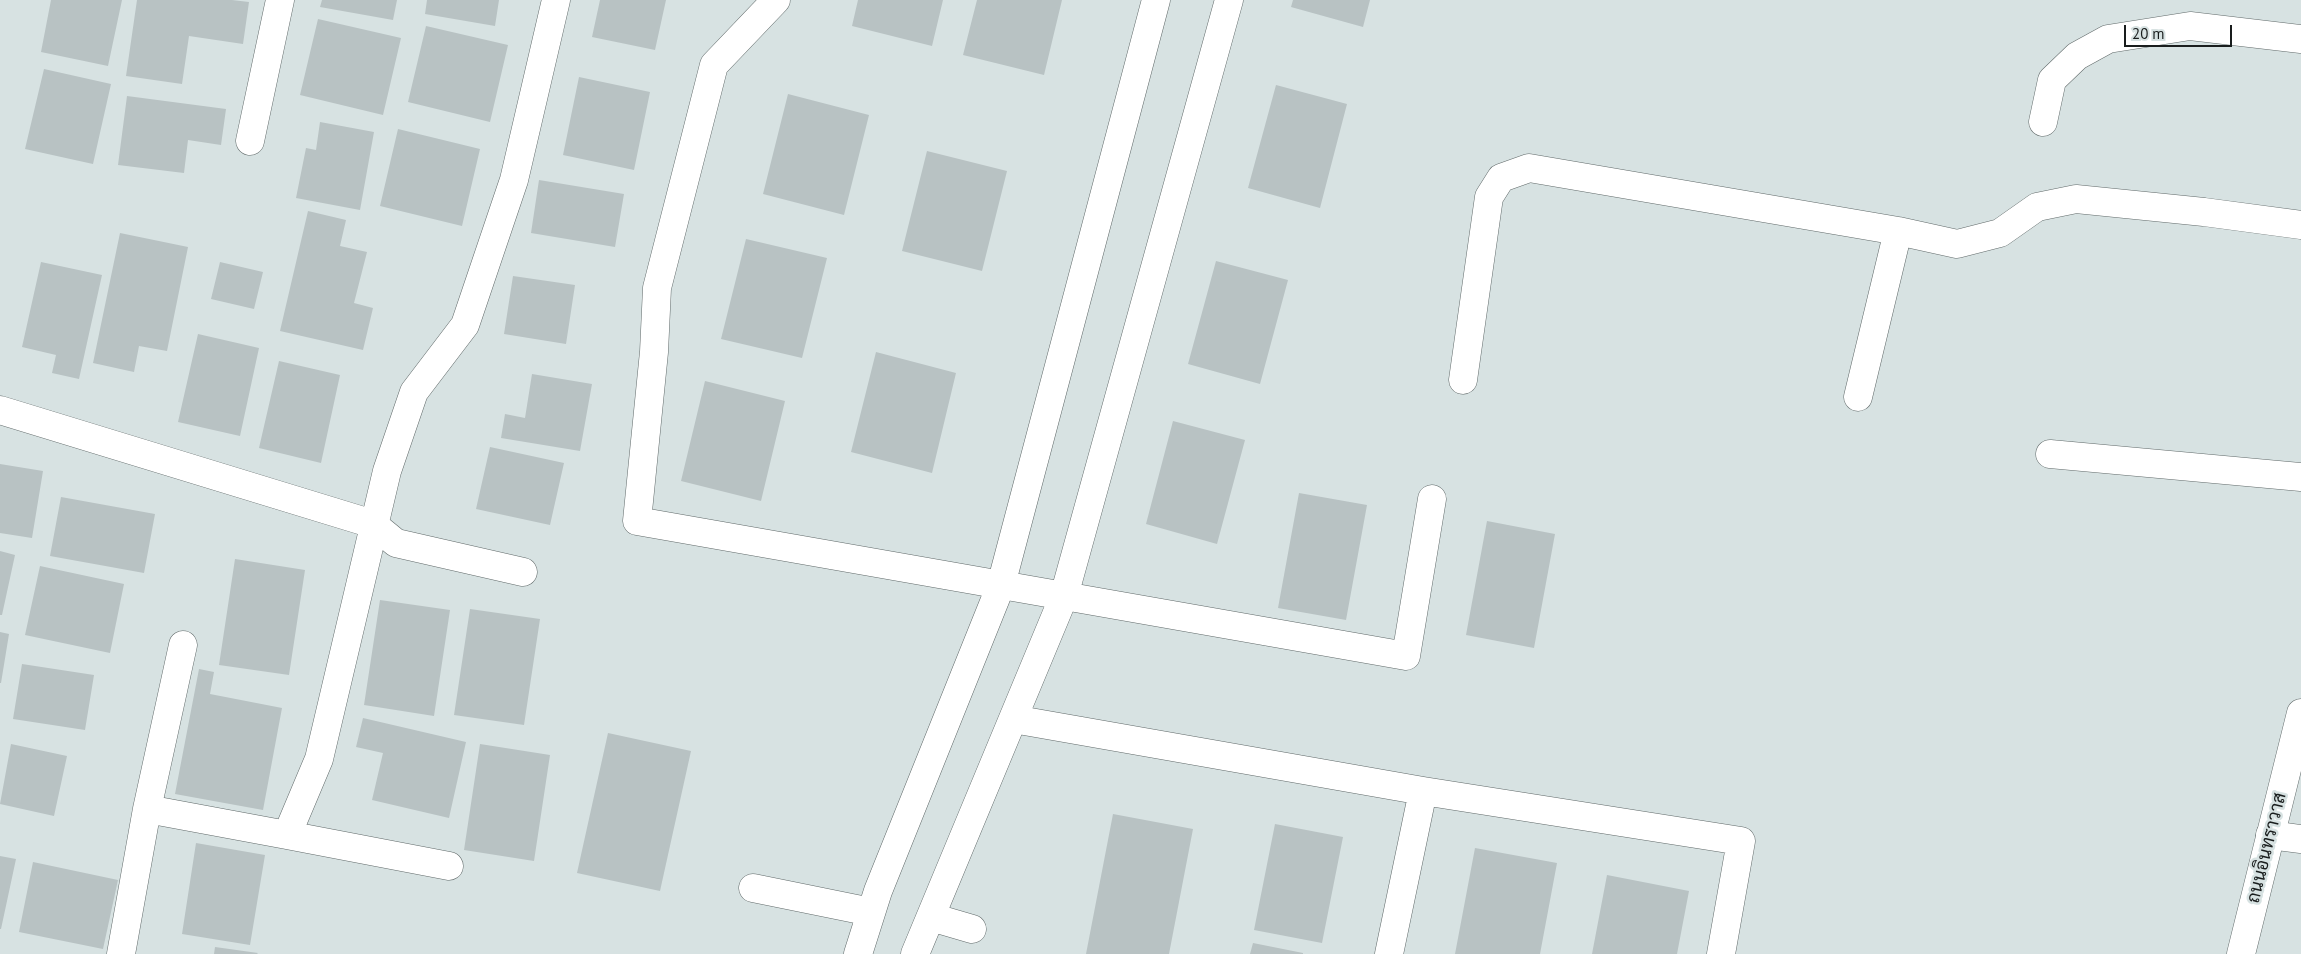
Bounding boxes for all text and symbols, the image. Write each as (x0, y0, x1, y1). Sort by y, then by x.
scale bar (2126, 15, 2234, 47)
text: 20 m (2132, 24, 2165, 43)
street label: ถนนอินทราวาส (2243, 791, 2291, 905)

